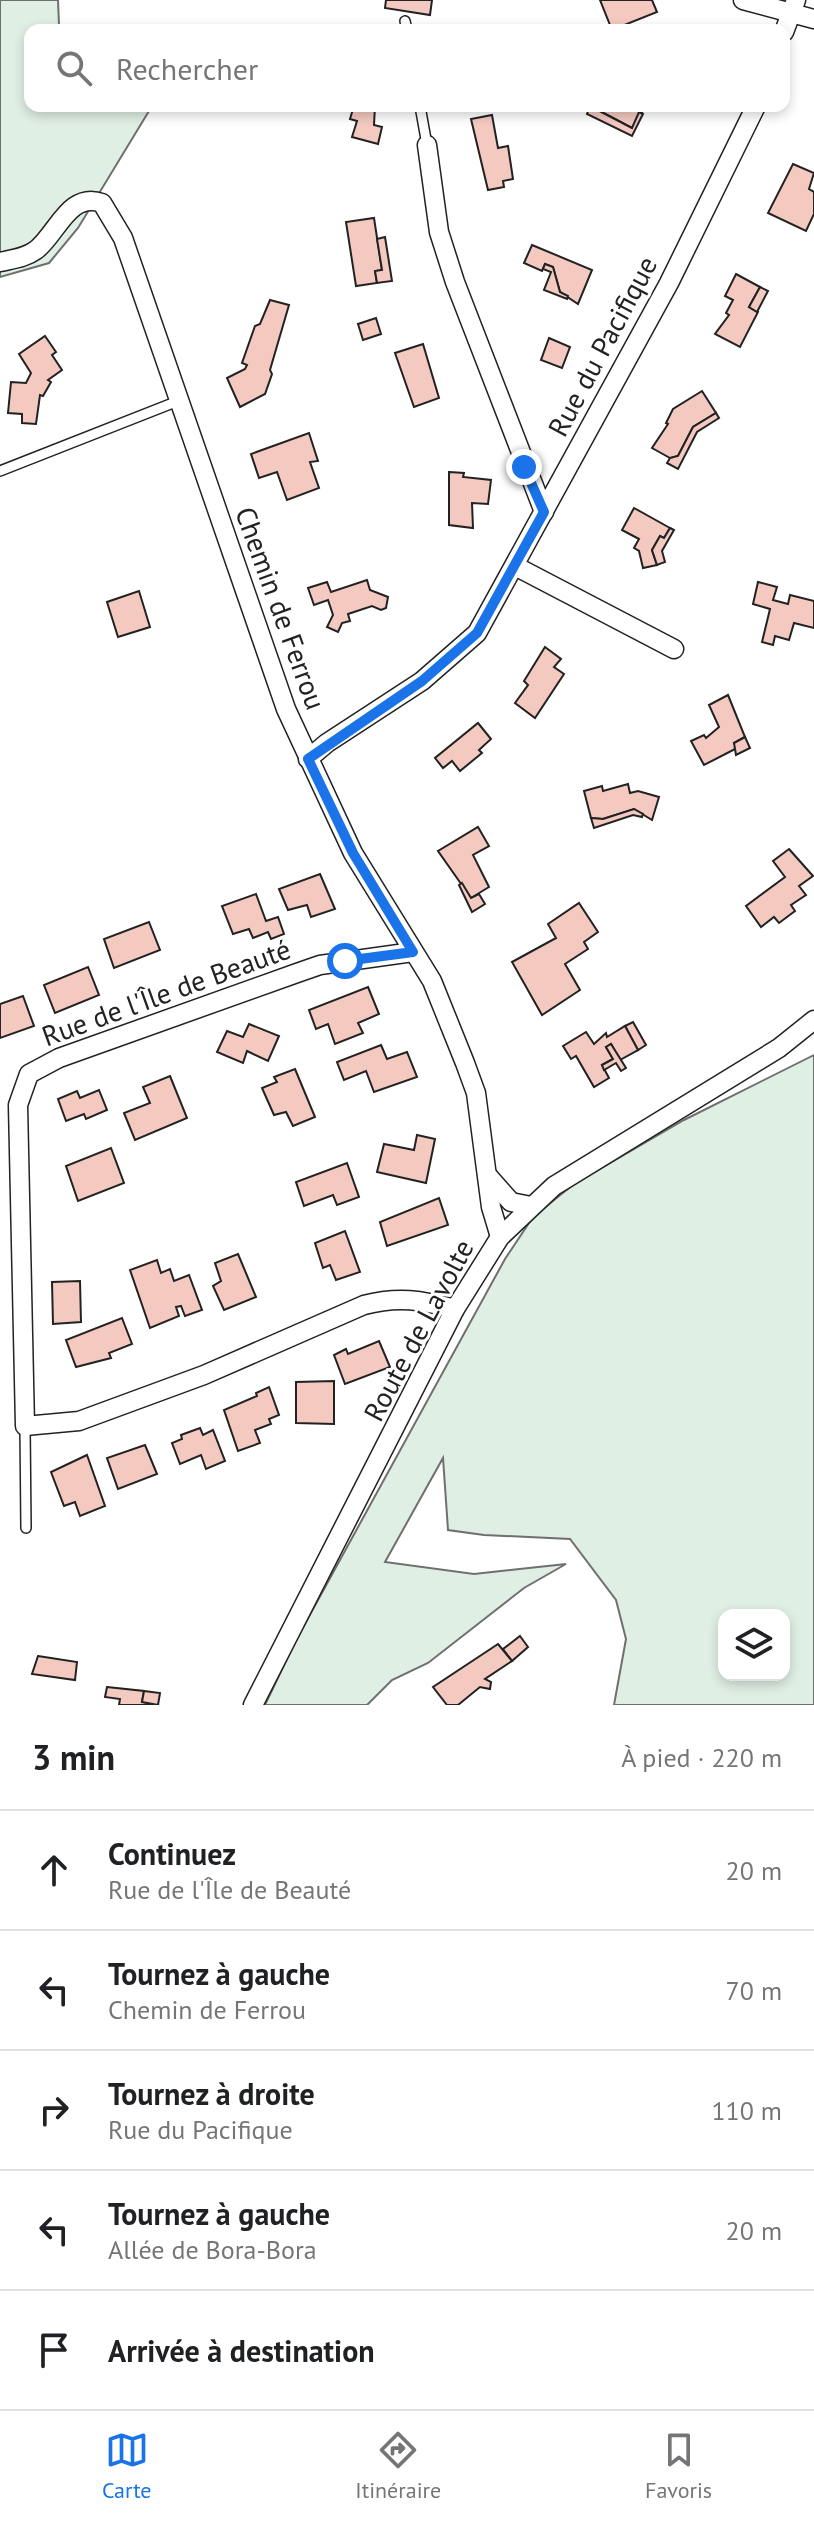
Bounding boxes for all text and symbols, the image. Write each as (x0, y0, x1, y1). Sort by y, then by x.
search box (24, 24, 790, 112)
icon: search (52, 46, 96, 90)
text: Rechercher (116, 49, 258, 88)
street label: Rue du Pacifique (539, 249, 665, 443)
route end (506, 449, 542, 485)
street label: Chemin de Ferrou (227, 502, 335, 714)
street label: Rue de l'Île de Beauté (37, 930, 295, 1054)
route start (327, 943, 363, 979)
street label: Route de Lavolte (355, 1233, 481, 1427)
map controls (718, 1609, 790, 1681)
button: layers (718, 1609, 790, 1681)
text: 3 min (32, 1735, 115, 1779)
text: À pied · 220 m (621, 1741, 782, 1774)
text: Continuez (108, 1834, 236, 1873)
icon: ahead (32, 1848, 76, 1892)
text: 20 m (726, 1854, 782, 1887)
text: Rue de l'Île de Beauté (108, 1873, 351, 1906)
text: Tournez à gauche (108, 1954, 330, 1993)
icon: left (32, 1968, 76, 2012)
text: 70 m (726, 1974, 782, 2007)
text: Chemin de Ferrou (108, 1993, 306, 2026)
text: Tournez à droite (108, 2074, 315, 2113)
icon: right (32, 2088, 76, 2132)
text: 110 m (711, 2094, 782, 2127)
text: Rue du Pacifique (108, 2113, 293, 2146)
text: Tournez à gauche (108, 2194, 330, 2233)
icon: left (32, 2208, 76, 2252)
text: 20 m (726, 2214, 782, 2247)
text: Allée de Bora-Bora (108, 2233, 317, 2266)
icon: arrive (32, 2328, 76, 2372)
text: Arrivée à destination (108, 2331, 375, 2370)
tab: Carte (102, 2428, 152, 2504)
tab: Itinéraire (355, 2428, 441, 2504)
tab: Favoris (645, 2428, 712, 2504)

